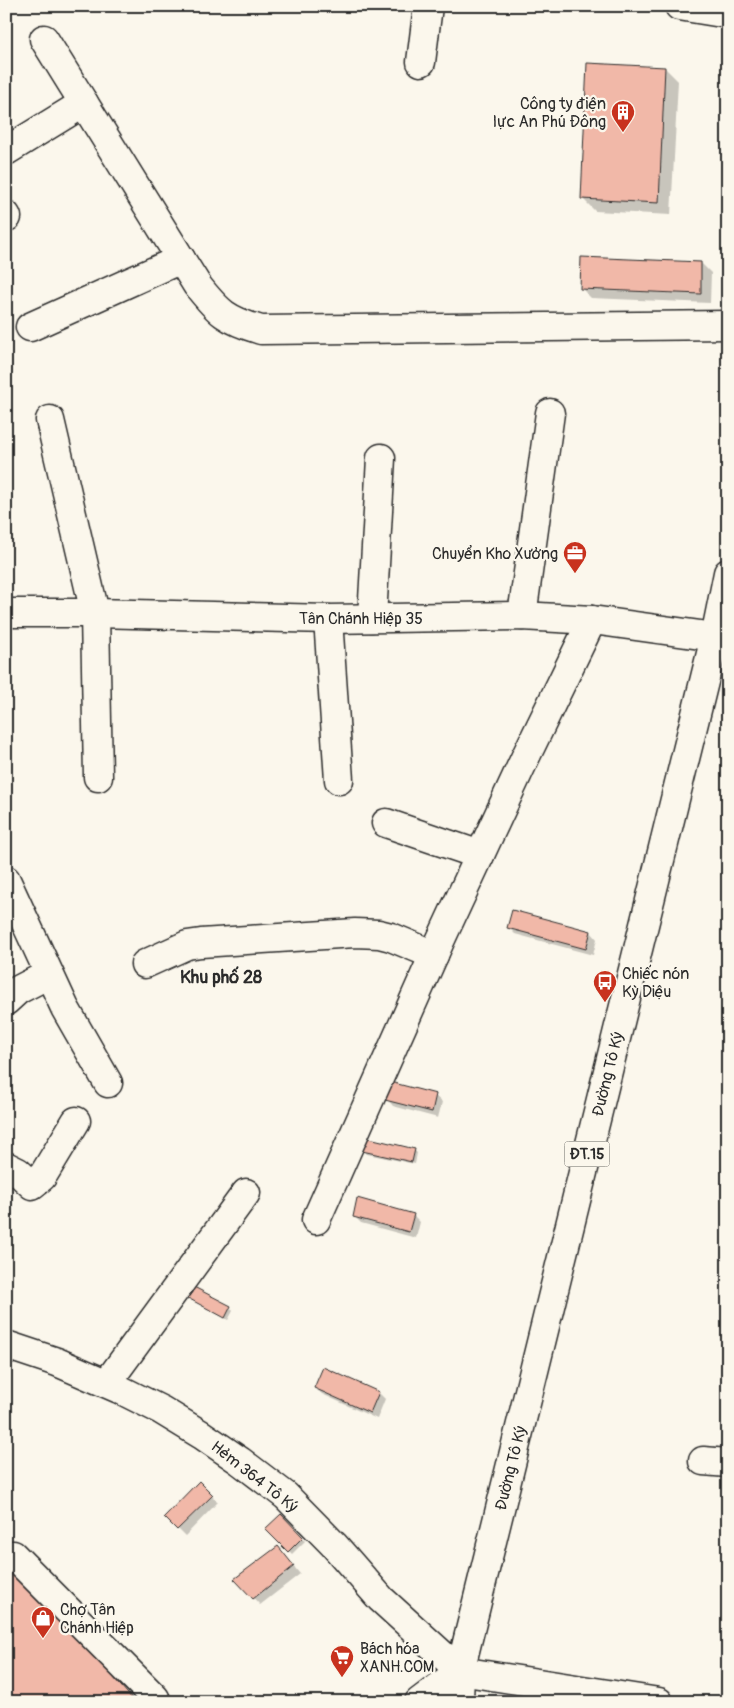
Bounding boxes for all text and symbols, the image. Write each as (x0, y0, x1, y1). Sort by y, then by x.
place label: Công ty điện lực An Phú Đông (493, 94, 606, 132)
building icon: Công ty điện lực An Phú Đông (610, 99, 636, 133)
office icon: Chuyển Kho Xưởng (562, 540, 588, 574)
place label: Chuyển Kho Xưởng (432, 544, 558, 564)
street label: Tân Chánh Hiệp 35 (299, 609, 423, 629)
place label: Chiếc nón Kỳ Diệu (622, 964, 689, 1002)
district label: Khu phố 28 (180, 966, 262, 989)
bus stop icon: Chiếc nón Kỳ Diệu (592, 969, 618, 1003)
street label: Đường Tô Ký (588, 1030, 628, 1119)
road number: ĐT.15 (564, 1142, 610, 1166)
street label: Đường Tô Ký (491, 1424, 531, 1513)
street label: Hẻm 364 Tô Ký (207, 1437, 302, 1517)
place label: Chợ Tân Chánh Hiệp (60, 1600, 134, 1638)
shop icon: Chợ Tân Chánh Hiệp (30, 1605, 56, 1639)
place label: Bách hóa XANH.COM (360, 1639, 434, 1677)
supermarket icon: Bách hóa XANH.COM (329, 1644, 355, 1678)

